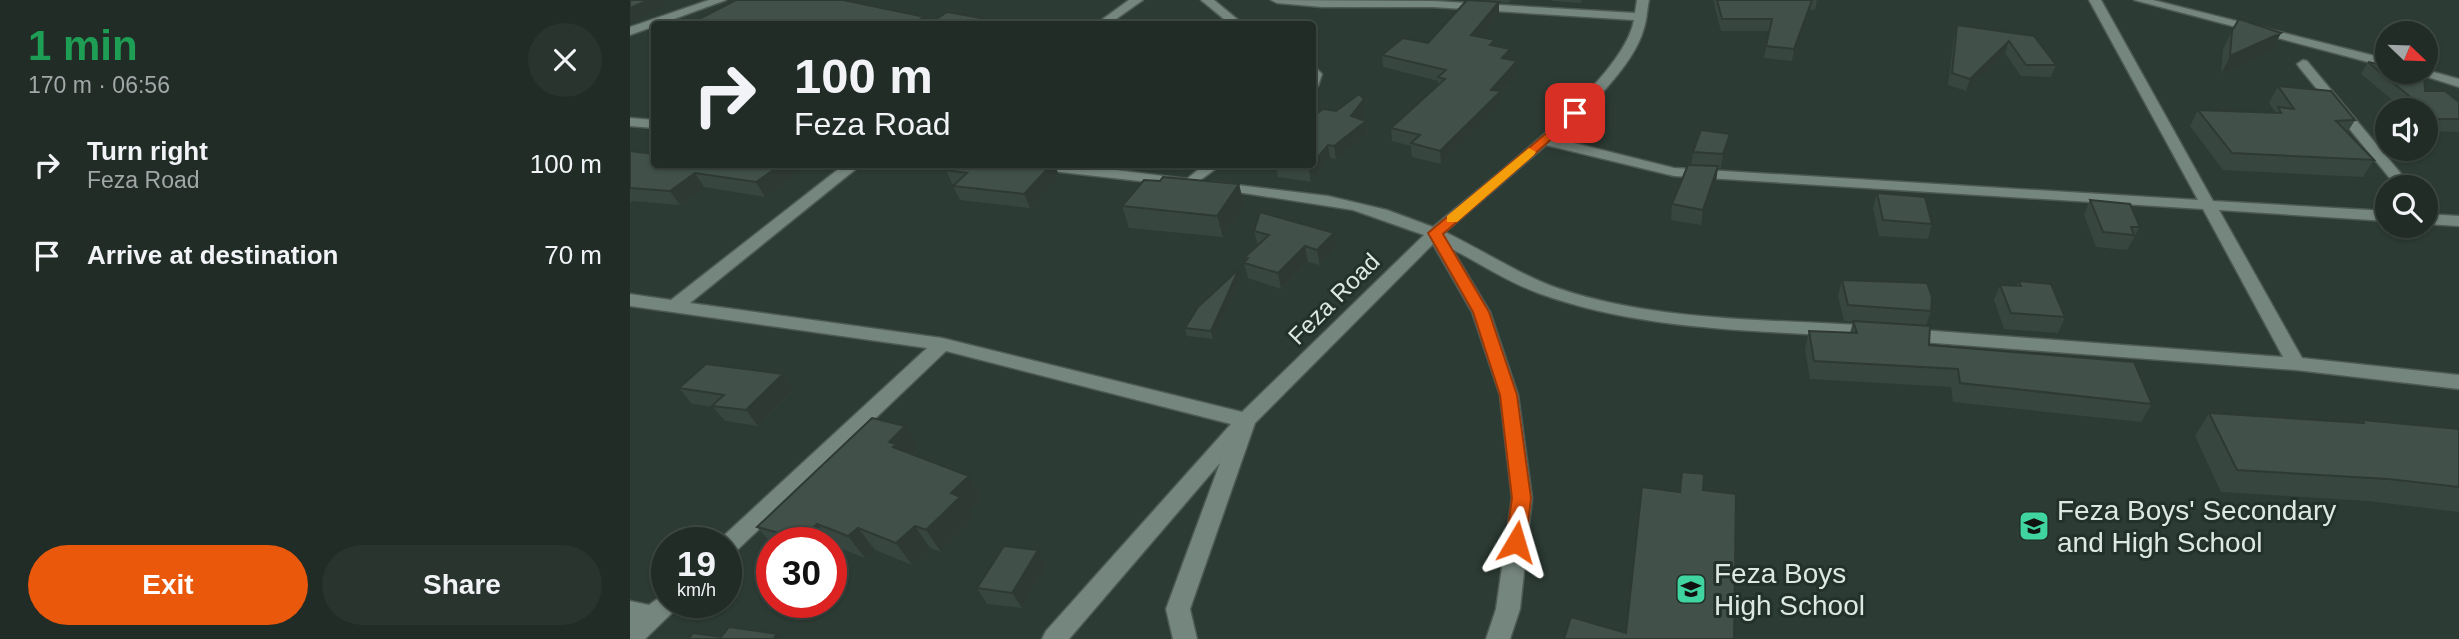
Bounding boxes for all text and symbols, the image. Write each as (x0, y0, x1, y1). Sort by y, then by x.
north arrow (2375, 21, 2438, 84)
map controls (2375, 21, 2438, 238)
text: 1 min (28, 22, 138, 69)
button: close (528, 23, 602, 97)
icon: right (679, 49, 770, 140)
text: 100 m (794, 49, 933, 103)
text: 170 m · 06:56 (28, 72, 170, 98)
pin (1545, 83, 1605, 143)
icon: arrive (1556, 94, 1594, 132)
button: sound (2375, 98, 2438, 161)
text: Feza Road (794, 106, 951, 142)
text: Turn right (87, 136, 208, 166)
icon: right (28, 146, 66, 184)
text: 100 m (530, 149, 602, 179)
text: Feza Road (87, 167, 200, 193)
button: search (2375, 175, 2438, 238)
icon: arrive (28, 237, 66, 275)
text: Arrive at destination (87, 240, 338, 270)
text: 70 m (544, 240, 602, 270)
street label: Feza Road (1283, 248, 1385, 350)
place label: Feza Boys' Secondary and High School (2057, 495, 2336, 558)
position arrow (1479, 505, 1553, 579)
school or university icon: Feza Boys' Secondary and High School (2017, 509, 2051, 543)
speed limit sign: 30 (756, 527, 847, 618)
text: 19 (677, 544, 716, 583)
button: Exit (28, 545, 308, 625)
button: Share (322, 545, 602, 625)
place label: Feza Boys High School (1714, 558, 1865, 621)
school or university icon: Feza Boys High School (1674, 572, 1708, 606)
text: km/h (677, 580, 716, 600)

